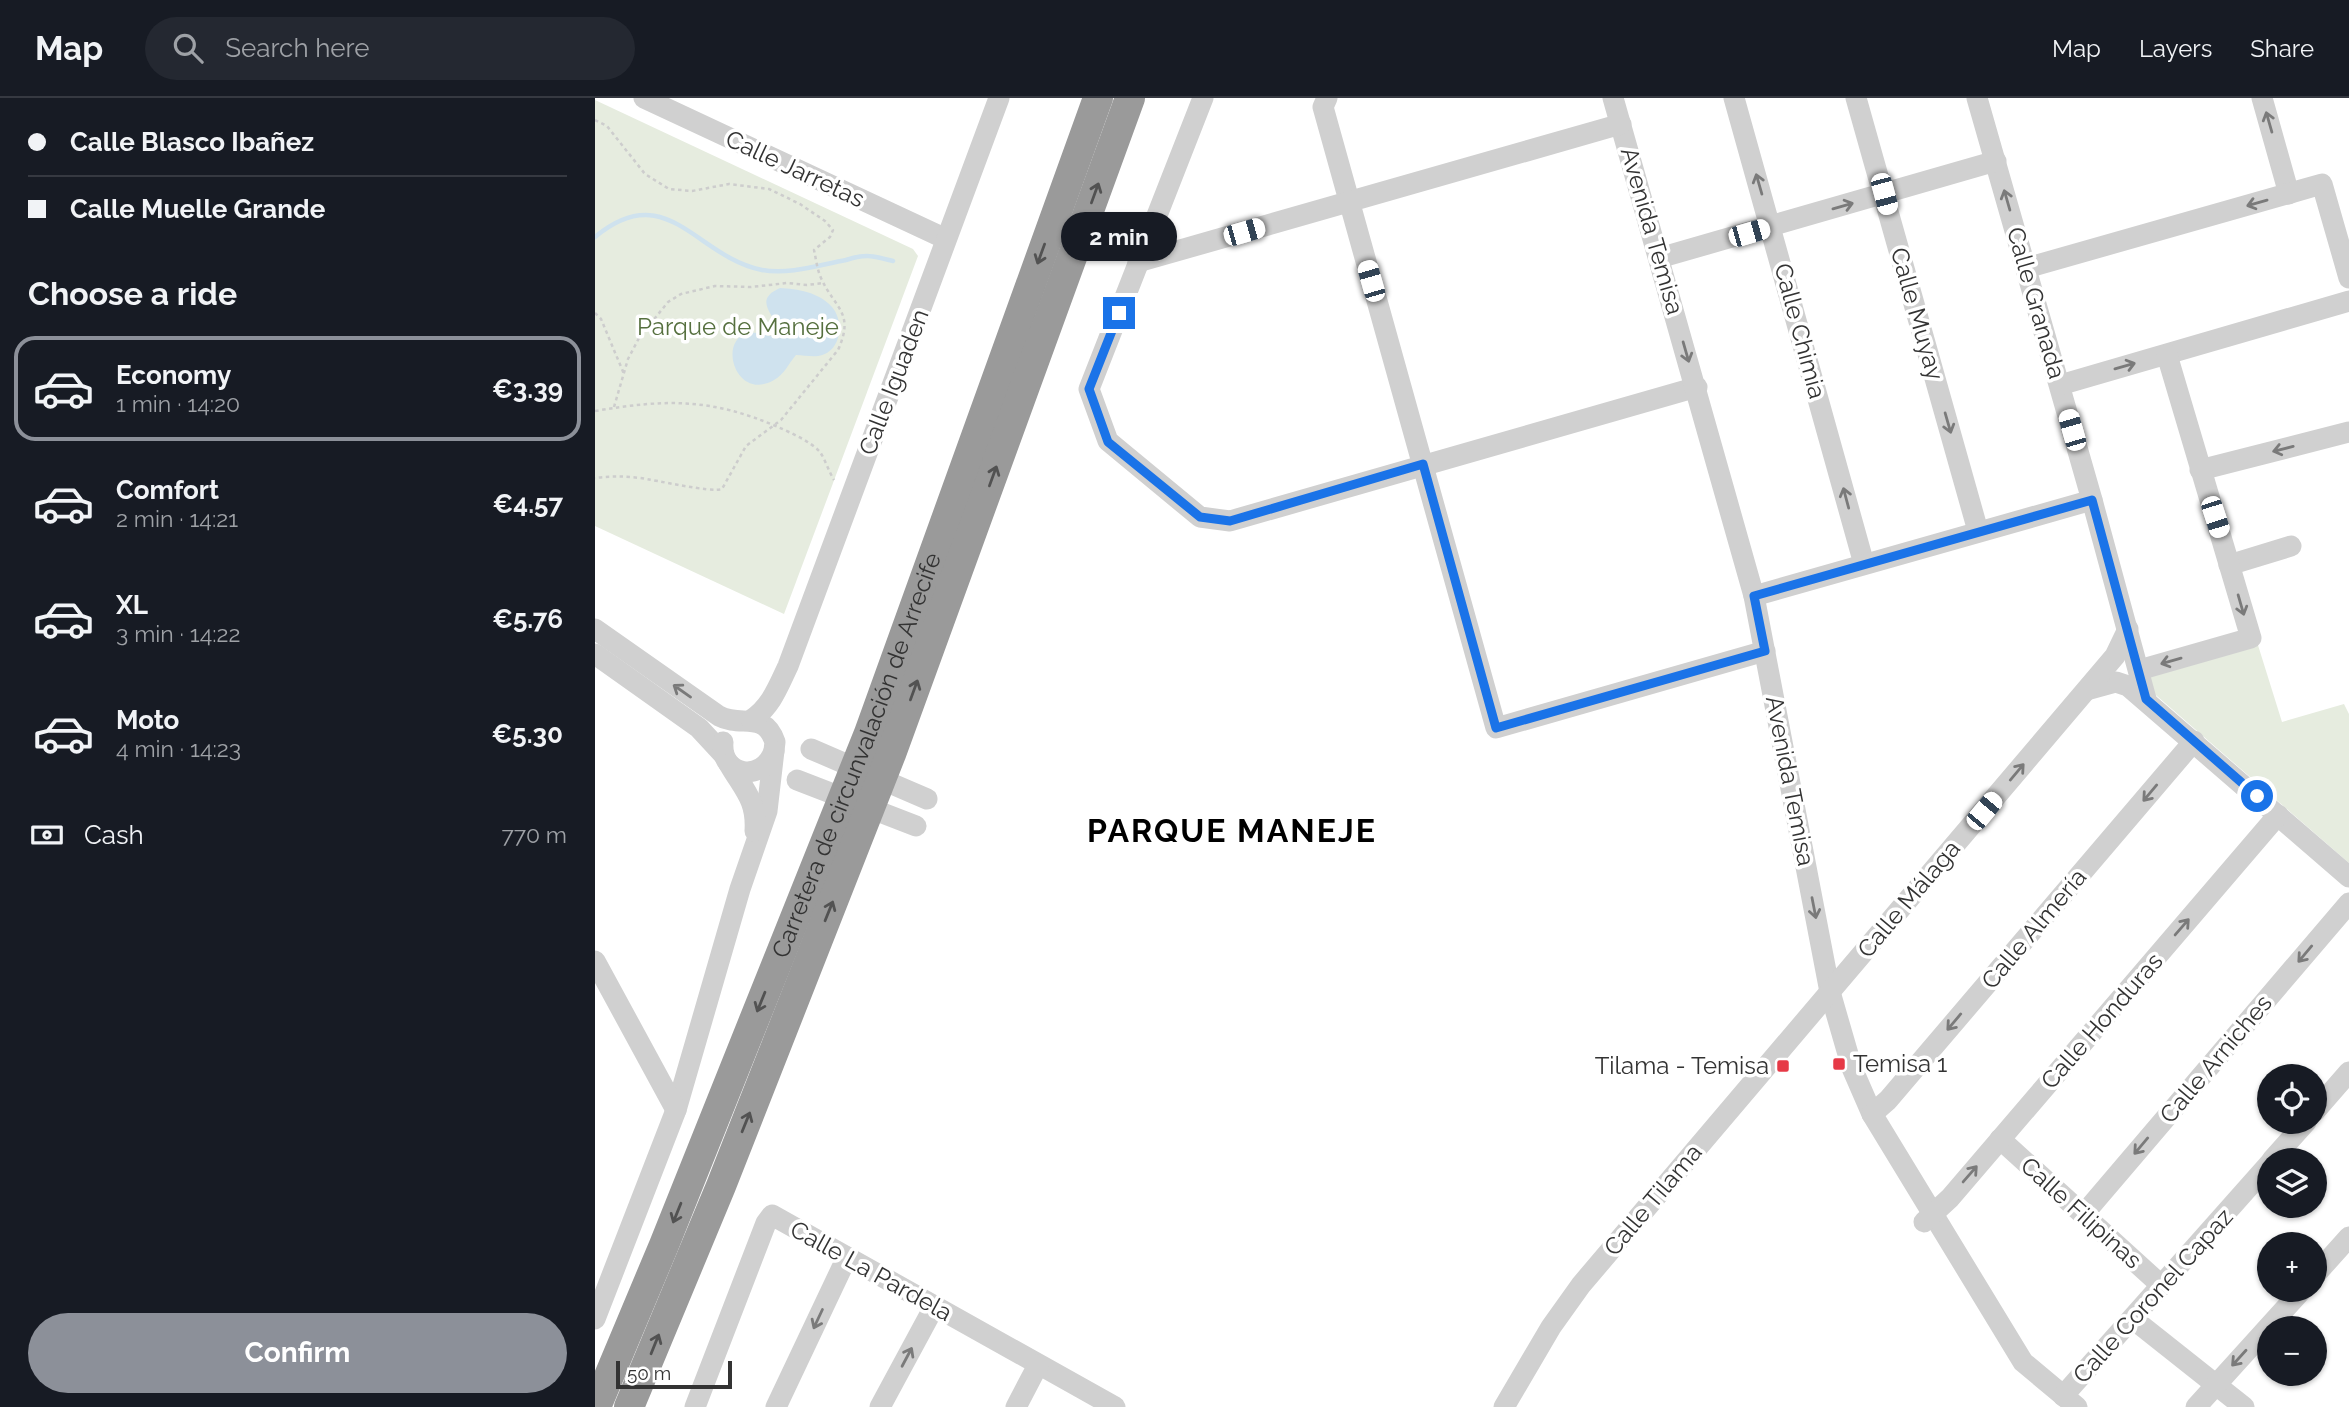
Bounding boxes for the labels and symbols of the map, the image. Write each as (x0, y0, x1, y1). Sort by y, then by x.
one-way arrow (2261, 112, 2274, 134)
street label: Calle Jarretas (721, 124, 869, 213)
street label: Avenida Temisa (1615, 144, 1690, 318)
car (1869, 171, 1900, 217)
one-way arrow (1752, 173, 1765, 195)
one-way arrow (1090, 183, 1102, 205)
one-way arrow (2000, 190, 2013, 212)
one-way arrow (2246, 197, 2269, 210)
one-way arrow (1831, 199, 1854, 212)
callout: 2 min (1061, 212, 1177, 260)
car (1221, 216, 1268, 248)
car (1726, 217, 1773, 249)
street label: Calle Granada (2001, 224, 2072, 382)
one-way arrow (1034, 243, 1047, 265)
street label: Calle Muyay (1885, 244, 1950, 383)
car (1356, 258, 1387, 304)
street label: Calle Chimia (1769, 260, 1832, 402)
route end (1103, 297, 1135, 329)
street label: Calle Iguaden (852, 305, 935, 459)
park label: Parque de Maneje (637, 312, 839, 341)
one-way arrow (1681, 341, 1694, 363)
one-way arrow (2114, 359, 2136, 372)
car (2057, 407, 2088, 453)
one-way arrow (1942, 412, 1955, 434)
one-way arrow (2272, 443, 2295, 456)
one-way arrow (988, 466, 1000, 488)
one-way arrow (1839, 487, 1852, 509)
car (2199, 494, 2232, 540)
street label: Carretera de circunvalación de Arrecife (765, 549, 947, 962)
one-way arrow (2236, 594, 2249, 616)
one-way arrow (2160, 655, 2182, 668)
one-way arrow (909, 679, 922, 701)
one-way arrow (673, 684, 692, 698)
street label: Avenida Temisa (1760, 693, 1821, 868)
one-way arrow (2009, 763, 2025, 781)
route start (2241, 780, 2273, 812)
one-way arrow (2142, 784, 2158, 802)
car (1963, 788, 2006, 834)
district label: PARQUE MANEJE (1087, 812, 1377, 849)
street label: Calle Málaga (1851, 834, 1966, 963)
street label: Calle Almería (1975, 863, 2092, 995)
one-way arrow (1808, 896, 1821, 919)
one-way arrow (824, 900, 837, 922)
one-way arrow (2174, 919, 2190, 937)
one-way arrow (2297, 945, 2313, 963)
street label: Calle Honduras (2035, 947, 2169, 1095)
street label: Calle Arniches (2153, 989, 2278, 1129)
one-way arrow (754, 990, 767, 1012)
one-way arrow (1946, 1013, 1962, 1031)
place label: Temisa 1 (1853, 1049, 1947, 1078)
place label: Tilama - Temisa (1595, 1051, 1769, 1080)
marker: Temisa 1 (1831, 1056, 1847, 1072)
marker: Tilama - Temisa (1775, 1058, 1791, 1074)
one-way arrow (740, 1112, 753, 1134)
one-way arrow (2133, 1137, 2149, 1155)
street label: Calle Tilama (1598, 1138, 1708, 1261)
street label: Calle Filipinas (2015, 1151, 2148, 1274)
one-way arrow (1962, 1166, 1978, 1184)
one-way arrow (670, 1202, 683, 1223)
street label: Calle Coronel Capaz (2067, 1202, 2239, 1389)
street label: Calle La Pardela (785, 1214, 957, 1327)
one-way arrow (811, 1307, 824, 1329)
one-way arrow (650, 1334, 663, 1355)
one-way arrow (901, 1347, 915, 1368)
one-way arrow (2232, 1349, 2248, 1367)
scale bar (616, 1358, 731, 1390)

